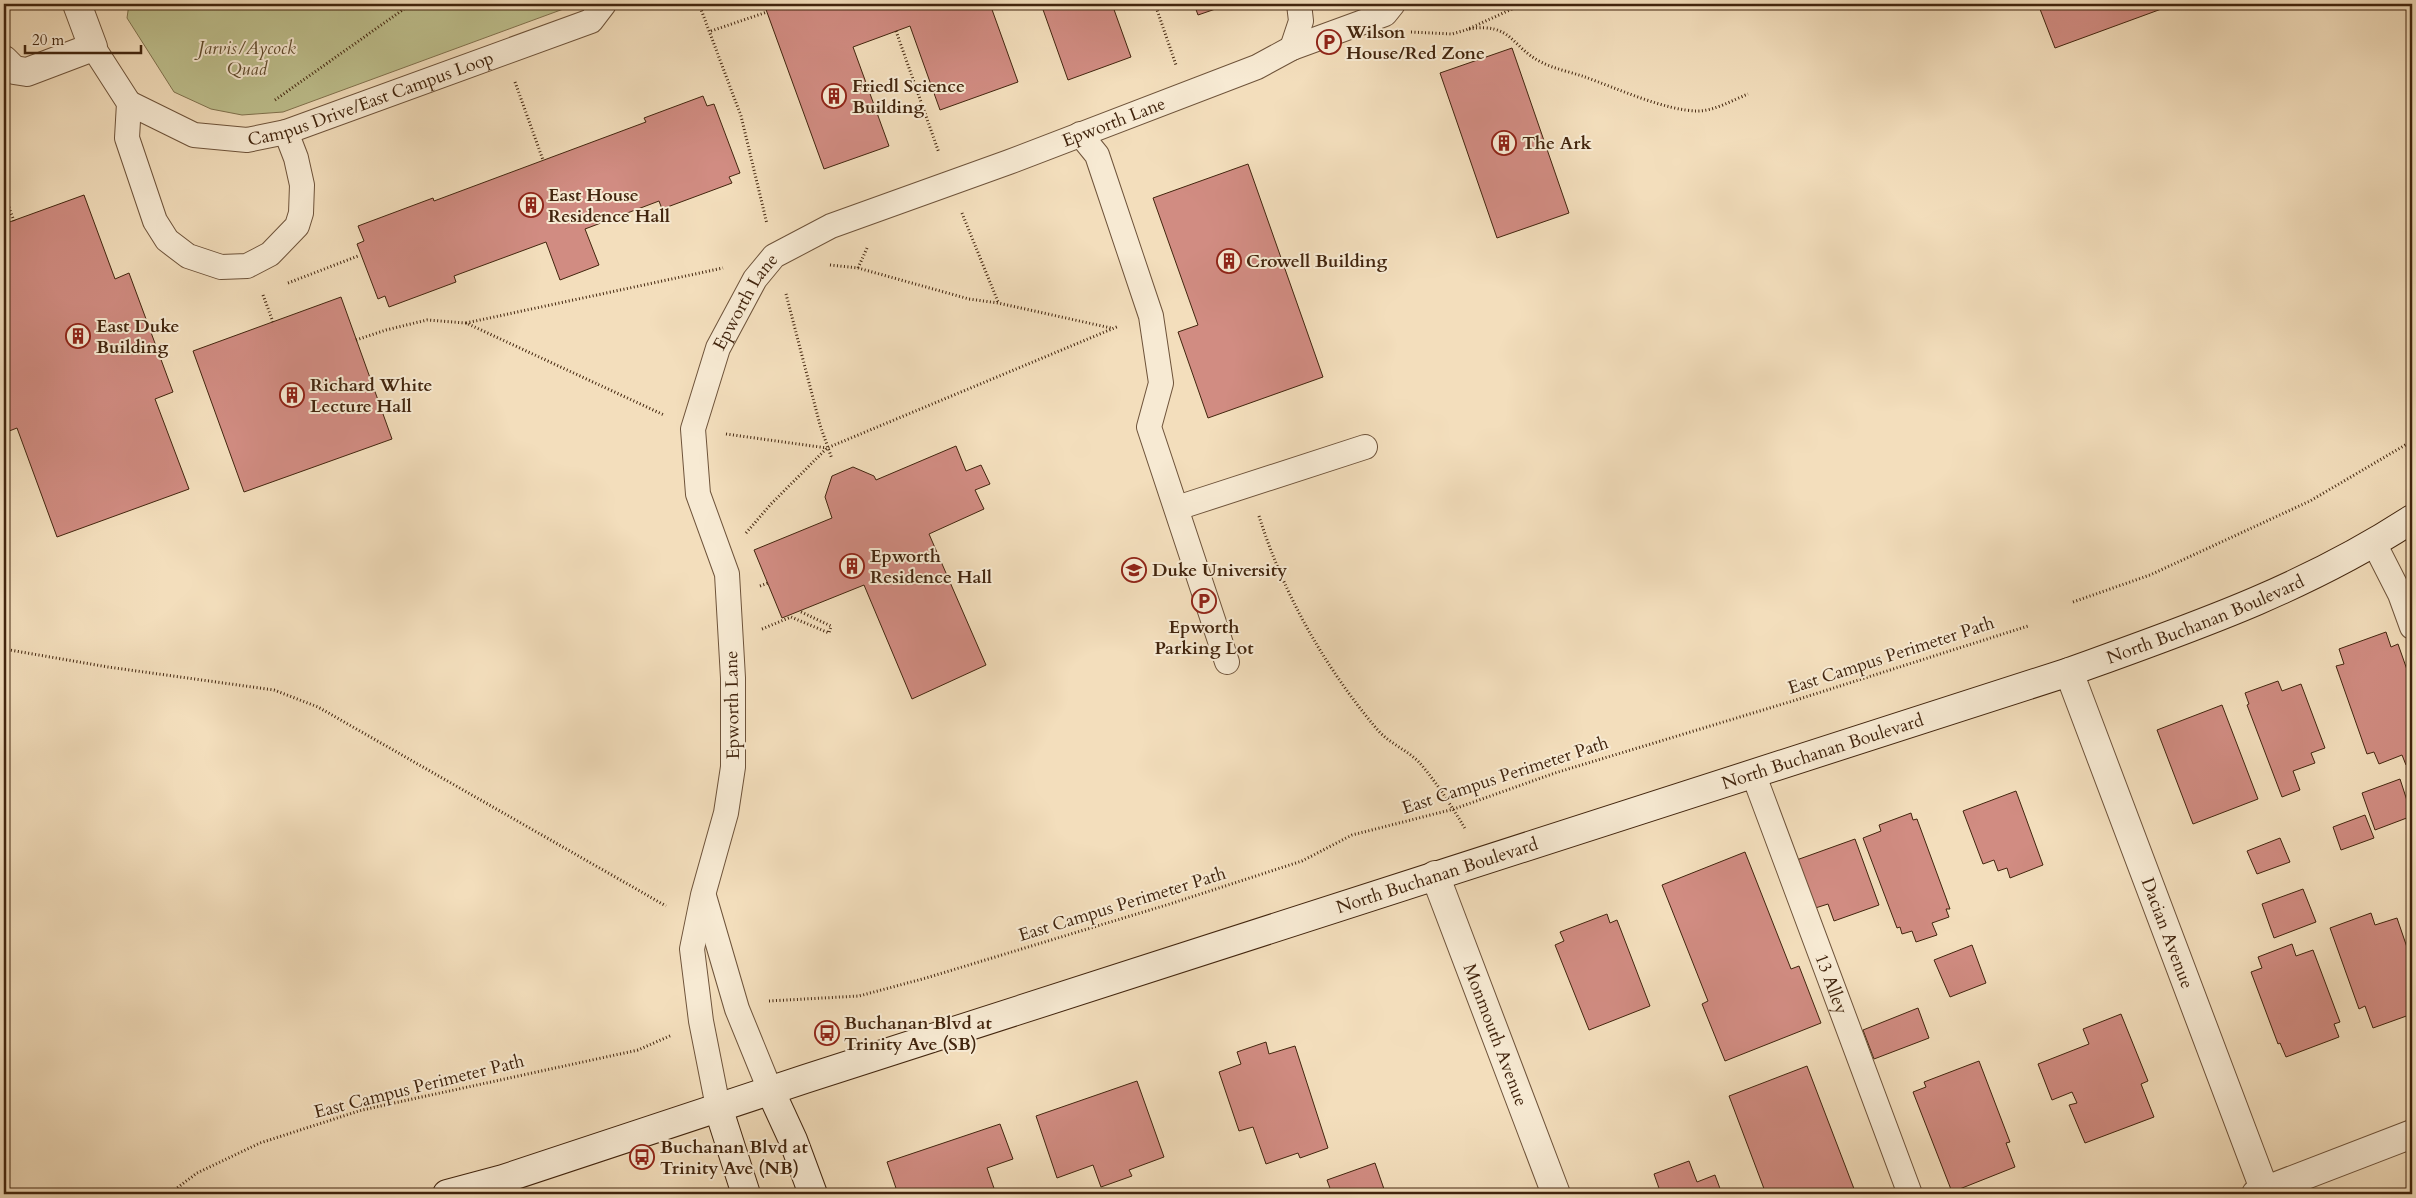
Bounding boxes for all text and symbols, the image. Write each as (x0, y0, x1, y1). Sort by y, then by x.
place label: Wilson House/Red Zone (1345, 20, 1485, 66)
scale bar (25, 22, 141, 54)
parking icon: Wilson House/Red Zone (1316, 29, 1342, 55)
text: 20 m (32, 30, 64, 50)
park label: Jarvis/Aycock Quad (194, 36, 296, 82)
street label: Campus Drive/East Campus Loop (245, 45, 497, 153)
place label: Friedl Science Building (852, 74, 965, 120)
building icon: Friedl Science Building (821, 83, 847, 109)
street label: Epworth Lane (1058, 91, 1169, 154)
building icon: The Ark (1491, 130, 1517, 156)
place label: The Ark (1522, 131, 1593, 156)
place label: East House Residence Hall (548, 183, 670, 229)
building icon: East House Residence Hall (518, 192, 544, 218)
street label: Epworth Lane (707, 248, 784, 355)
building icon: Crowell Building (1216, 248, 1242, 274)
place label: Crowell Building (1246, 249, 1388, 274)
place label: East Duke Building (96, 314, 180, 360)
building icon: East Duke Building (65, 323, 91, 349)
place label: Richard White Lecture Hall (310, 373, 433, 419)
building icon: Richard White Lecture Hall (279, 382, 305, 408)
place label: Epworth Residence Hall (870, 544, 992, 590)
building icon: Epworth Residence Hall (839, 553, 865, 579)
school or university icon: Duke University (1121, 557, 1147, 583)
place label: Duke University (1152, 558, 1288, 583)
street label: North Buchanan Boulevard (2103, 569, 2309, 671)
parking icon: Epworth Parking Lot (1191, 588, 1217, 614)
street label: East Campus Perimeter Path (1785, 610, 1998, 701)
place label: Epworth Parking Lot (1154, 615, 1254, 661)
street label: Epworth Lane (719, 650, 746, 760)
street label: North Buchanan Boulevard (1718, 708, 1927, 796)
street label: East Campus Perimeter Path (1399, 730, 1612, 821)
street label: North Buchanan Boulevard (1333, 832, 1542, 920)
street label: East Campus Perimeter Path (1015, 861, 1229, 948)
street label: Dacian Avenue (2135, 874, 2199, 992)
street label: 13 Alley (1808, 950, 1854, 1018)
street label: Monmouth Avenue (1457, 960, 1534, 1110)
place label: Buchanan Blvd at Trinity Ave (SB) (844, 1011, 992, 1057)
bus stop icon: Buchanan Blvd at Trinity Ave (SB) (814, 1020, 840, 1046)
street label: East Campus Perimeter Path (311, 1048, 527, 1125)
place label: Buchanan Blvd at Trinity Ave (NB) (660, 1135, 808, 1181)
bus stop icon: Buchanan Blvd at Trinity Ave (NB) (629, 1144, 655, 1170)

